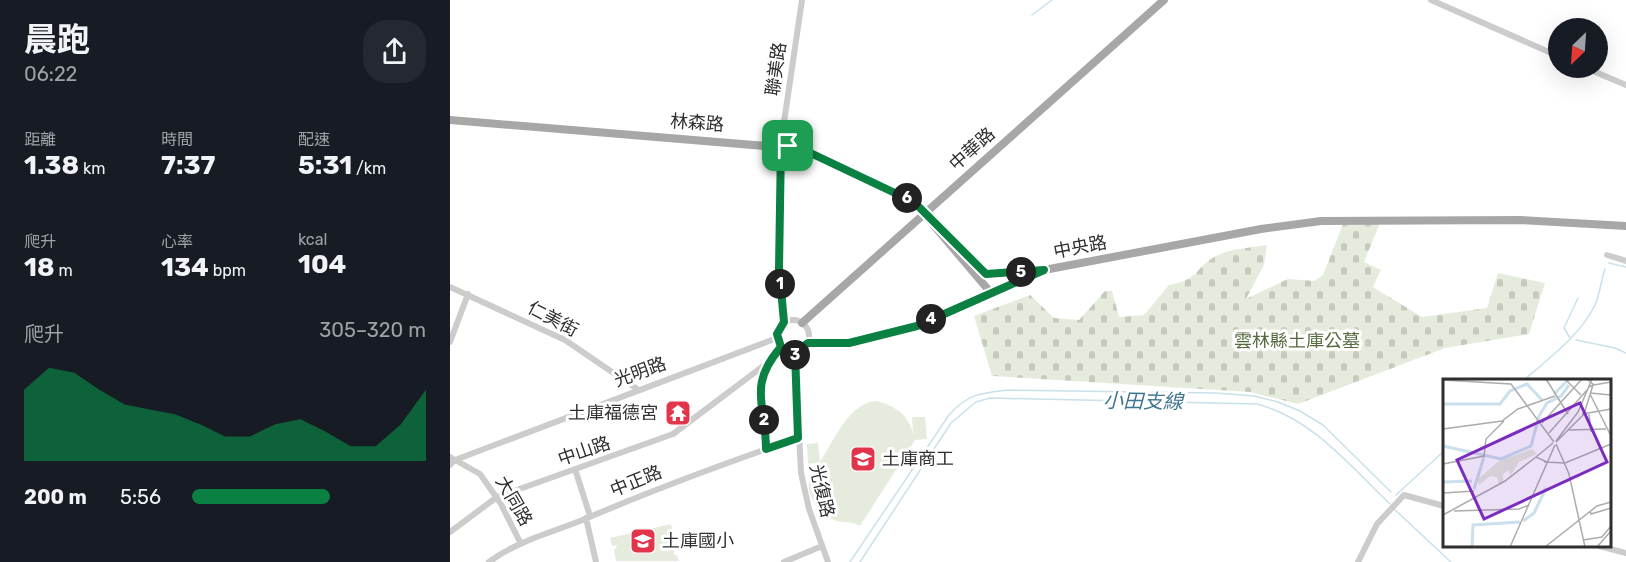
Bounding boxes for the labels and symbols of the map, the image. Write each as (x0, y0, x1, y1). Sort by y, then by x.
north arrow (1548, 18, 1608, 78)
street label: 聯美路 (761, 41, 791, 97)
street label: 林森路 (669, 110, 725, 136)
pin (762, 120, 813, 171)
street label: 中華路 (945, 123, 999, 175)
pin: 6 (892, 183, 922, 213)
street label: 中央路 (1051, 231, 1109, 263)
pin: 5 (1006, 257, 1036, 287)
pin: 1 (765, 269, 795, 299)
street label: 仁美街 (524, 297, 582, 341)
pin: 4 (916, 304, 946, 334)
park label: 雲林縣土庫公墓 (1234, 330, 1360, 352)
pin: 3 (780, 340, 810, 370)
street label: 光明路 (611, 352, 669, 392)
inset map (1443, 379, 1611, 547)
water label: 小田支線 (1103, 388, 1185, 414)
temple icon: 土庫福德宮 (663, 398, 693, 428)
place label: 土庫福德宮 (568, 402, 658, 424)
pin: 2 (749, 405, 779, 435)
street label: 中山路 (555, 432, 613, 470)
school or university icon: 土庫商工 (848, 444, 878, 474)
place label: 土庫商工 (882, 448, 954, 470)
street label: 中正路 (607, 461, 665, 501)
street label: 光復路 (805, 462, 839, 520)
street label: 大同路 (491, 472, 537, 530)
school or university icon: 土庫國小 (628, 526, 658, 556)
place label: 土庫國小 (662, 530, 734, 552)

